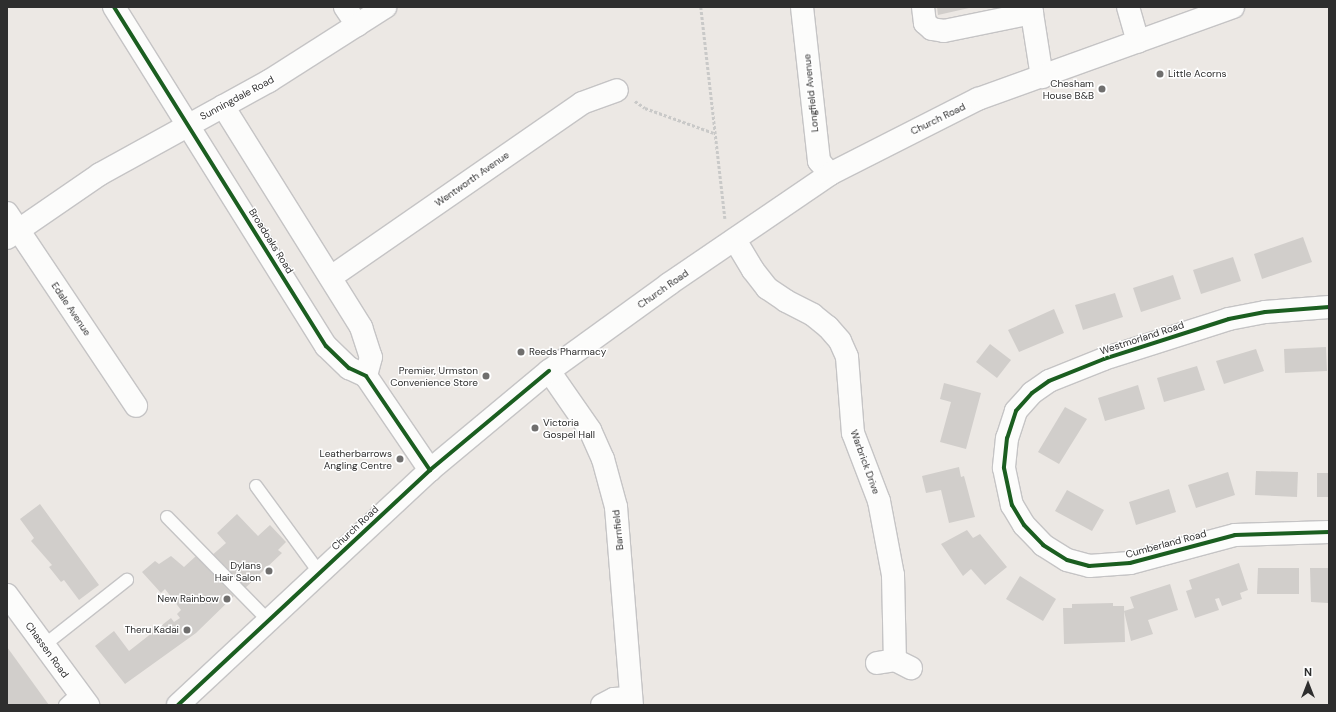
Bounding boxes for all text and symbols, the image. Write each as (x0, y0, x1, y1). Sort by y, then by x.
street label: Longfield Avenue (801, 53, 821, 133)
place label: Little Acorns (1168, 68, 1227, 80)
marker: Little Acorns (1155, 69, 1165, 79)
street label: Sunningdale Road (198, 73, 276, 123)
place label: Chesham House B&B (1043, 77, 1094, 100)
marker: Chesham House B&B (1097, 84, 1107, 94)
street label: Church Road (909, 101, 967, 137)
street label: Wentworth Avenue (433, 149, 511, 209)
street label: Broadoaks Road (246, 206, 296, 276)
street label: Church Road (635, 267, 691, 311)
street label: Edale Avenue (49, 280, 93, 338)
street label: Westmorland Road (1098, 319, 1186, 357)
place label: Reeds Pharmacy (529, 346, 606, 358)
marker: Reeds Pharmacy (516, 347, 526, 357)
place label: Premier, Urmston Convenience Store (390, 364, 478, 388)
marker: Premier, Urmston Convenience Store (481, 371, 491, 381)
place label: Victoria Gospel Hall (543, 416, 595, 440)
marker: Victoria Gospel Hall (530, 423, 540, 433)
street label: Warbrick Drive (848, 428, 882, 496)
place label: Leatherbarrows Angling Centre (320, 447, 392, 470)
marker: Leatherbarrows Angling Centre (395, 454, 405, 464)
street label: Church Road (329, 503, 381, 553)
street label: Barnfield (610, 509, 626, 551)
street label: Cumberland Road (1124, 527, 1208, 561)
place label: Dylans Hair Salon (215, 559, 261, 582)
marker: Dylans Hair Salon (264, 566, 274, 576)
place label: New Rainbow (157, 593, 219, 605)
marker: New Rainbow (222, 594, 232, 604)
street label: Chassen Road (23, 620, 71, 680)
place label: Theru Kadai (125, 624, 179, 636)
marker: Theru Kadai (182, 625, 192, 635)
north arrow (1288, 664, 1328, 704)
text: N (1304, 665, 1312, 679)

